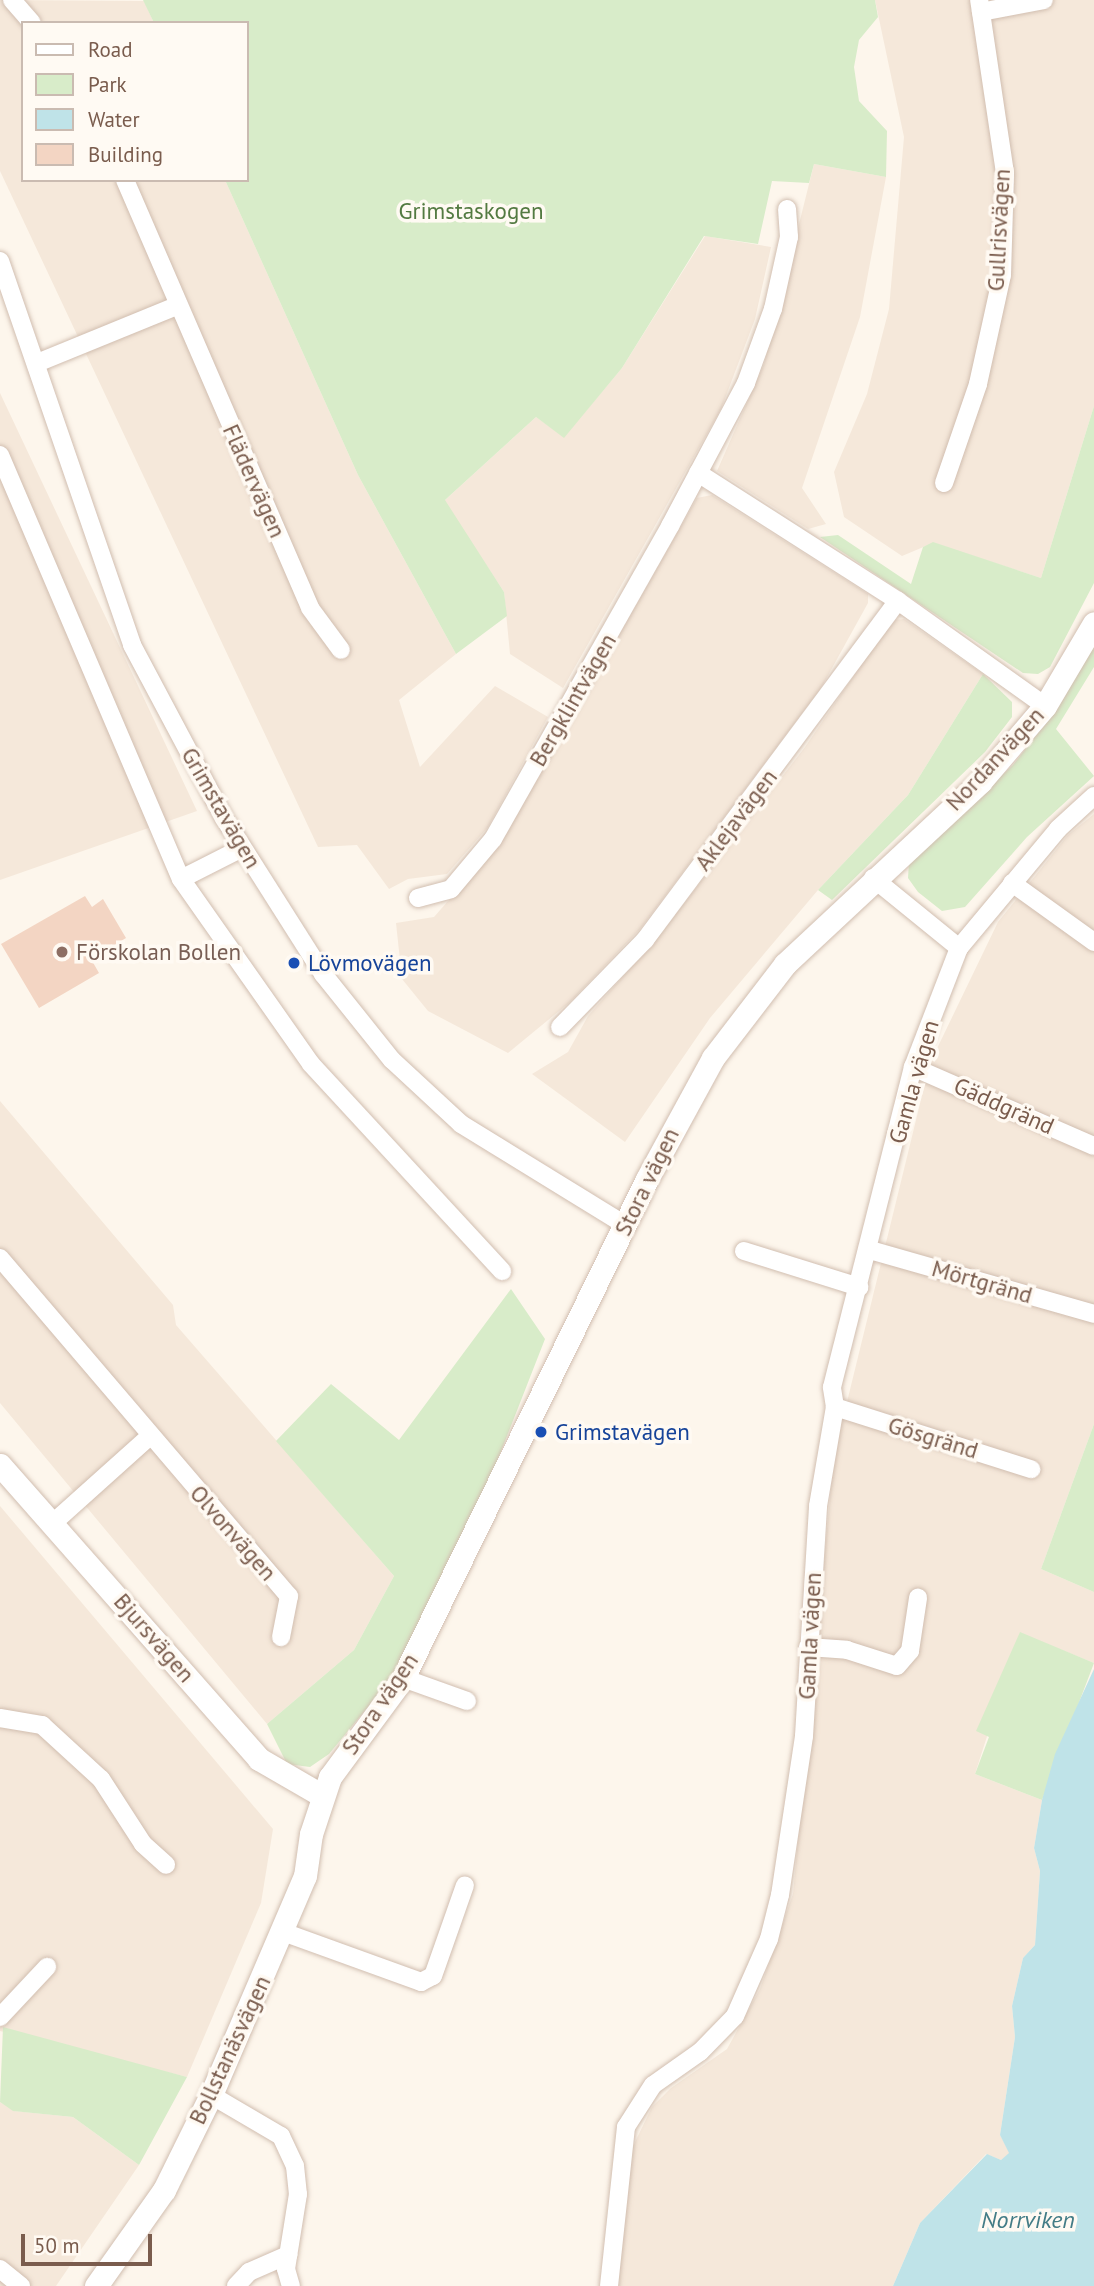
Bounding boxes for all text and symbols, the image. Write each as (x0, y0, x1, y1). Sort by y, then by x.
legend (21, 21, 248, 182)
text: Road (88, 36, 132, 63)
text: Park (88, 71, 127, 98)
text: Water (88, 106, 140, 133)
text: Building (88, 141, 163, 168)
street label: Gullrisvägen (982, 168, 1016, 292)
park label: Grimstaskogen (399, 197, 543, 225)
street label: Flädervägen (217, 420, 291, 542)
street label: Bergklintvägen (524, 629, 622, 771)
street label: Nordanvägen (940, 702, 1050, 816)
street label: Grimstavägen (175, 743, 267, 873)
street label: Aklejavägen (689, 764, 783, 876)
place label: Förskolan Bollen (76, 938, 241, 966)
marker: Förskolan Bollen (54, 944, 70, 960)
place label: Lövmovägen (308, 949, 432, 977)
marker: Lövmovägen (286, 955, 302, 971)
street label: Gamla vägen (883, 1017, 945, 1147)
street label: Gäddgränd (950, 1072, 1058, 1140)
street label: Stora vägen (609, 1124, 685, 1240)
street label: Mörtgränd (929, 1255, 1035, 1309)
street label: Gösgränd (885, 1411, 981, 1465)
place label: Grimstavägen (555, 1418, 690, 1446)
marker: Grimstavägen (533, 1424, 549, 1440)
street label: Olvonvägen (184, 1480, 282, 1586)
street label: Gamla vägen (793, 1572, 827, 1700)
street label: Bjursvägen (108, 1588, 200, 1688)
street label: Stora vägen (336, 1648, 424, 1760)
street label: Bollstanäsvägen (184, 1971, 276, 2129)
water label: Norrviken (981, 2206, 1075, 2234)
scale bar (24, 2220, 156, 2264)
text: 50 m (34, 2232, 80, 2259)

